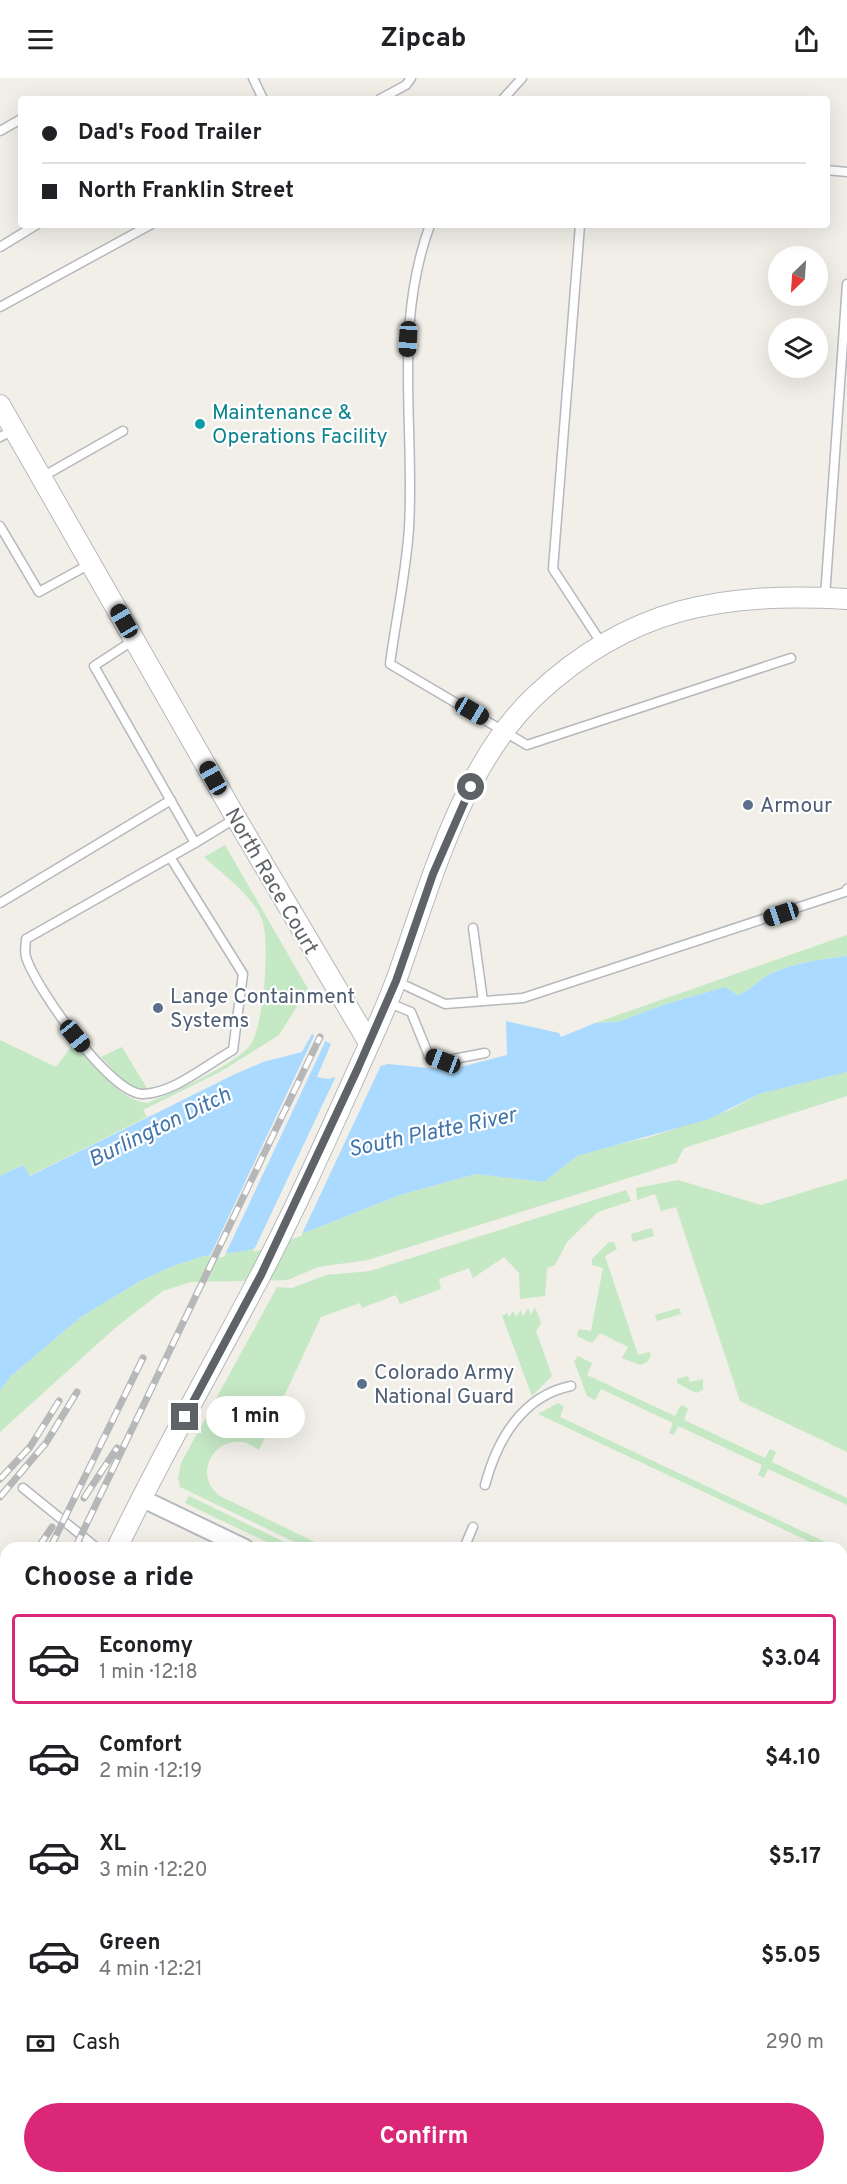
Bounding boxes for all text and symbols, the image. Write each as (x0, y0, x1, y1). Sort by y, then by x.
text: Zipcab (381, 22, 466, 56)
icon: menu (24, 23, 57, 56)
icon: share (790, 23, 823, 56)
text: Dad's Food Trailer (78, 120, 262, 147)
text: North Franklin Street (78, 178, 294, 205)
north arrow (768, 246, 828, 306)
map controls (768, 246, 828, 378)
button: layers (768, 318, 828, 378)
car (398, 321, 418, 357)
place label: Maintenance & Operations Facility (212, 400, 388, 451)
marker: Maintenance & Operations Facility (193, 417, 207, 431)
car (107, 601, 141, 641)
car (452, 694, 492, 728)
car (196, 758, 230, 798)
route start (457, 773, 484, 800)
place label: Armour (760, 793, 832, 820)
marker: Armour (741, 798, 755, 812)
street label: North Race Court (218, 804, 324, 960)
car (761, 900, 801, 928)
place label: Lange Containment Systems (170, 984, 355, 1035)
marker: Lange Containment Systems (151, 1001, 165, 1015)
car (57, 1016, 93, 1056)
car (423, 1046, 463, 1076)
water label: Burlington Ditch (84, 1082, 236, 1174)
water label: South Platte River (346, 1102, 521, 1164)
place label: Colorado Army National Guard (374, 1360, 514, 1411)
marker: Colorado Army National Guard (355, 1377, 369, 1391)
callout: 1 min (206, 1396, 305, 1438)
route end (171, 1403, 198, 1430)
text: 1 min (231, 1404, 280, 1430)
text: Choose a ride (24, 1561, 194, 1595)
icon: car (27, 1632, 81, 1686)
text: Economy (99, 1633, 193, 1660)
text: $3.04 (761, 1646, 821, 1673)
text: 1 min · 12:18 (99, 1660, 198, 1686)
icon: car (27, 1731, 81, 1785)
text: Comfort (99, 1732, 182, 1759)
text: $4.10 (765, 1745, 821, 1772)
text: 2 min · 12:19 (99, 1759, 202, 1785)
icon: car (27, 1830, 81, 1884)
text: XL (99, 1831, 126, 1858)
text: $5.17 (768, 1844, 821, 1871)
text: 3 min · 12:20 (99, 1858, 208, 1884)
icon: car (27, 1929, 81, 1983)
text: Green (99, 1930, 161, 1957)
text: $5.05 (761, 1943, 821, 1970)
text: 4 min · 12:21 (99, 1957, 203, 1983)
icon: cash (24, 2027, 57, 2060)
text: Cash (72, 2030, 121, 2057)
text: 290 m (766, 2030, 824, 2056)
button: Confirm (24, 2103, 824, 2172)

